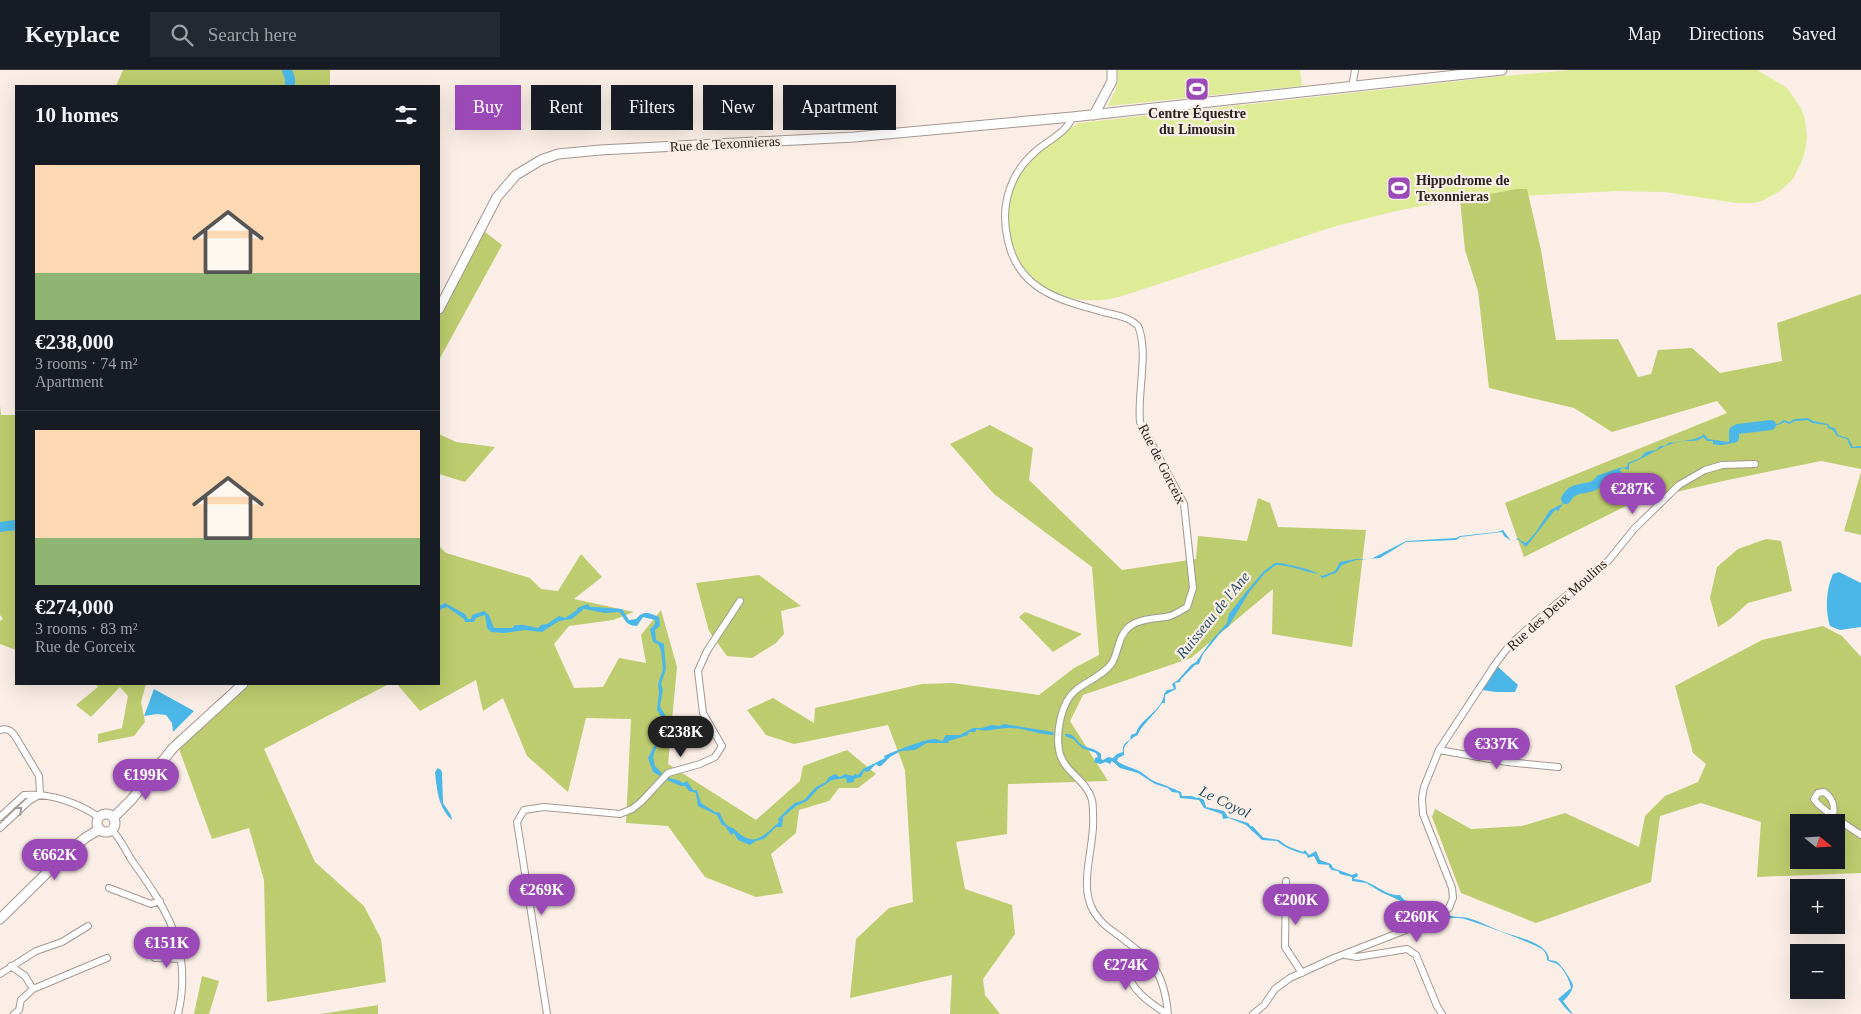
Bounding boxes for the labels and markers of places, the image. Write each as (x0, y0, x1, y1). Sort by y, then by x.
sports icon: Centre Équestre du Limousin (1184, 76, 1210, 102)
place label: Centre Équestre du Limousin (1148, 105, 1246, 137)
place label: Hippodrome de Texonnieras (1416, 173, 1509, 204)
sports icon: Hippodrome de Texonnieras (1386, 175, 1412, 201)
pin: €287K (1598, 472, 1668, 515)
pin: €238K (646, 716, 716, 758)
pin: €337K (1462, 728, 1532, 770)
pin: €199K (111, 758, 181, 801)
pin: €662K (20, 838, 90, 881)
pin: €269K (507, 874, 577, 916)
pin: €200K (1261, 884, 1331, 926)
pin: €260K (1382, 900, 1452, 943)
pin: €151K (132, 926, 202, 969)
pin: €274K (1091, 948, 1161, 991)

